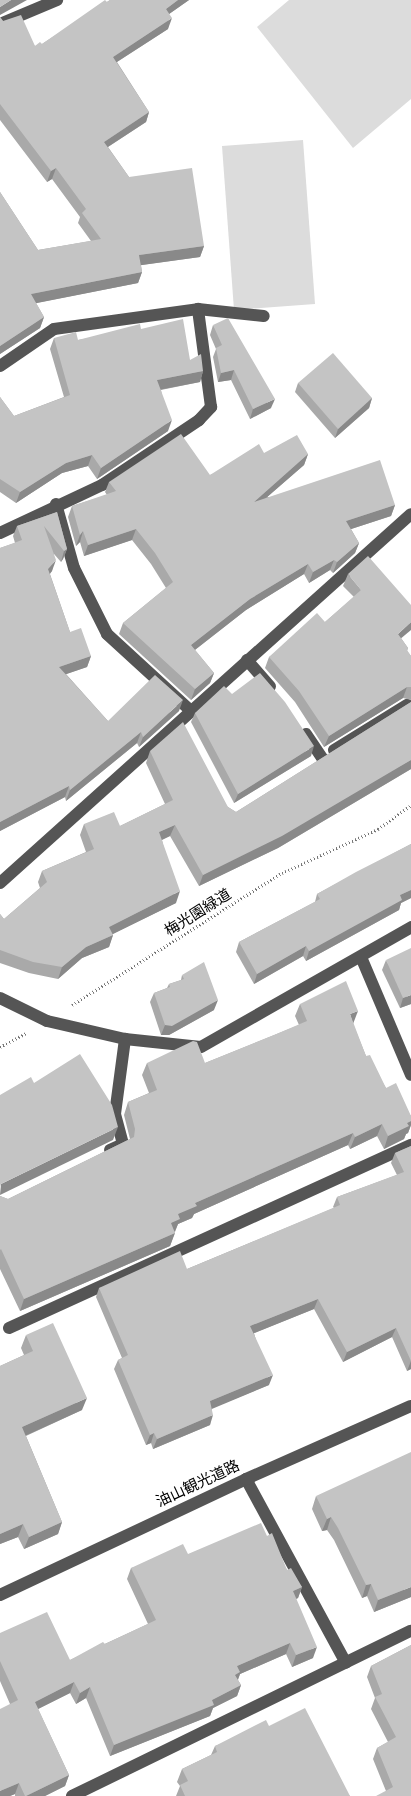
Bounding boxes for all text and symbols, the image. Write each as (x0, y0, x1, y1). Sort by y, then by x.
street label: 梅光園緑道 (161, 885, 235, 941)
street label: 油山観光道路 (153, 1457, 243, 1511)

